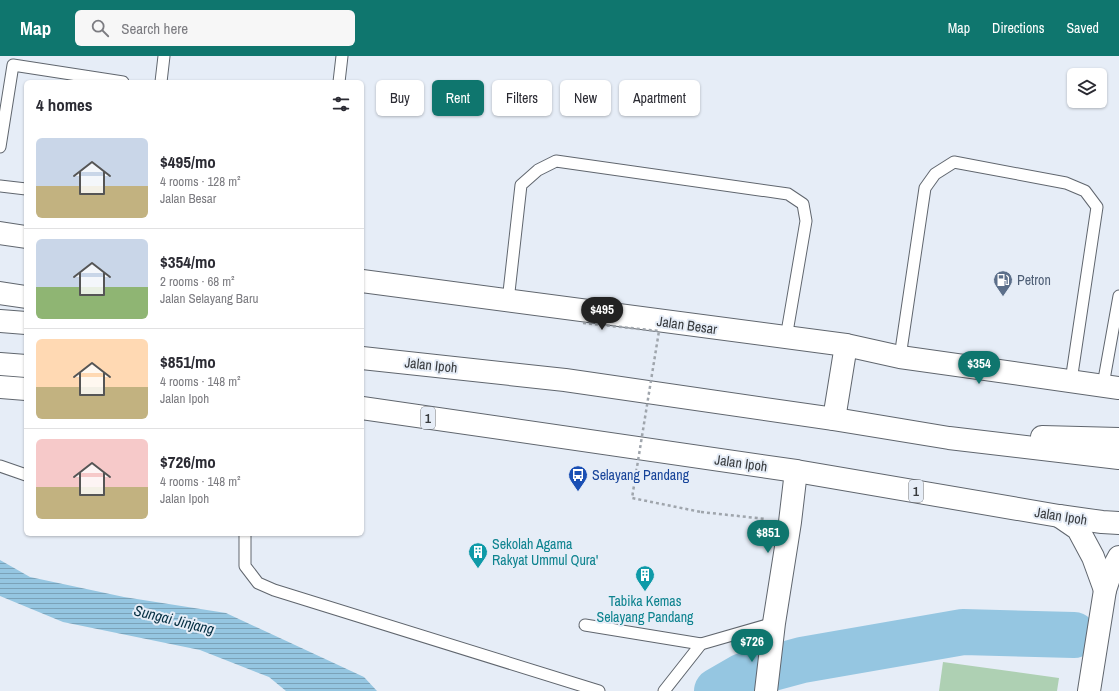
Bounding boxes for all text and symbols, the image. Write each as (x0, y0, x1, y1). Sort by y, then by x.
search box (75, 10, 355, 46)
text: Map (20, 15, 51, 41)
icon: search (89, 17, 111, 39)
text: Search here (121, 18, 188, 39)
text: Map (948, 19, 970, 37)
text: Directions (992, 19, 1044, 37)
text: Saved (1066, 19, 1099, 37)
map controls (1067, 68, 1107, 108)
button: layers (1067, 68, 1107, 108)
chip: Buy (376, 80, 424, 116)
chip: Rent (432, 80, 484, 116)
chip: Filters (492, 80, 552, 116)
chip: New (560, 80, 611, 116)
chip: Apartment (619, 80, 700, 116)
text: 4 homes (36, 93, 93, 116)
icon: filters (330, 93, 352, 115)
text: $495/mo (160, 150, 216, 173)
icon: home (68, 154, 116, 202)
text: 4 rooms · 128 m² (160, 173, 241, 190)
text: Jalan Besar (160, 190, 216, 207)
text: $354/mo (160, 250, 216, 273)
icon: home (68, 255, 116, 303)
fuel station icon: Petron (992, 269, 1014, 297)
place label: Petron (1017, 271, 1051, 289)
text: 2 rooms · 68 m² (160, 273, 235, 290)
text: Jalan Selayang Baru (160, 290, 258, 307)
pin: $495 (578, 297, 626, 331)
text: $495 (590, 301, 614, 318)
street label: Jalan Besar (656, 312, 718, 338)
text: $851/mo (160, 350, 216, 373)
pin: $354 (955, 351, 1003, 385)
street label: Jalan Ipoh (404, 353, 458, 377)
icon: home (68, 355, 116, 403)
text: $354 (967, 355, 991, 372)
text: 4 rooms · 148 m² (160, 373, 241, 390)
text: Jalan Ipoh (160, 390, 209, 407)
road number: 1 (421, 407, 435, 429)
text: $726/mo (160, 450, 216, 473)
street label: Jalan Ipoh (714, 450, 768, 476)
icon: home (68, 455, 116, 503)
bus stop icon: Selayang Pandang (567, 464, 589, 492)
place label: Selayang Pandang (592, 466, 690, 484)
text: 4 rooms · 148 m² (160, 473, 241, 490)
road number: 1 (909, 480, 923, 502)
text: Jalan Ipoh (160, 490, 209, 507)
street label: Jalan Ipoh (1033, 503, 1089, 529)
pin: $851 (744, 520, 792, 554)
text: $851 (756, 524, 780, 541)
place label: Sekolah Agama Rakyat Ummul Qura' (492, 535, 598, 569)
building icon: Sekolah Agama Rakyat Ummul Qura' (467, 541, 489, 569)
building icon: Tabika Kemas Selayang Pandang (634, 564, 656, 592)
place label: Tabika Kemas Selayang Pandang (596, 592, 694, 626)
water label: Sungai Jinjang (132, 599, 217, 640)
pin: $726 (728, 629, 776, 663)
text: $726 (740, 633, 764, 650)

